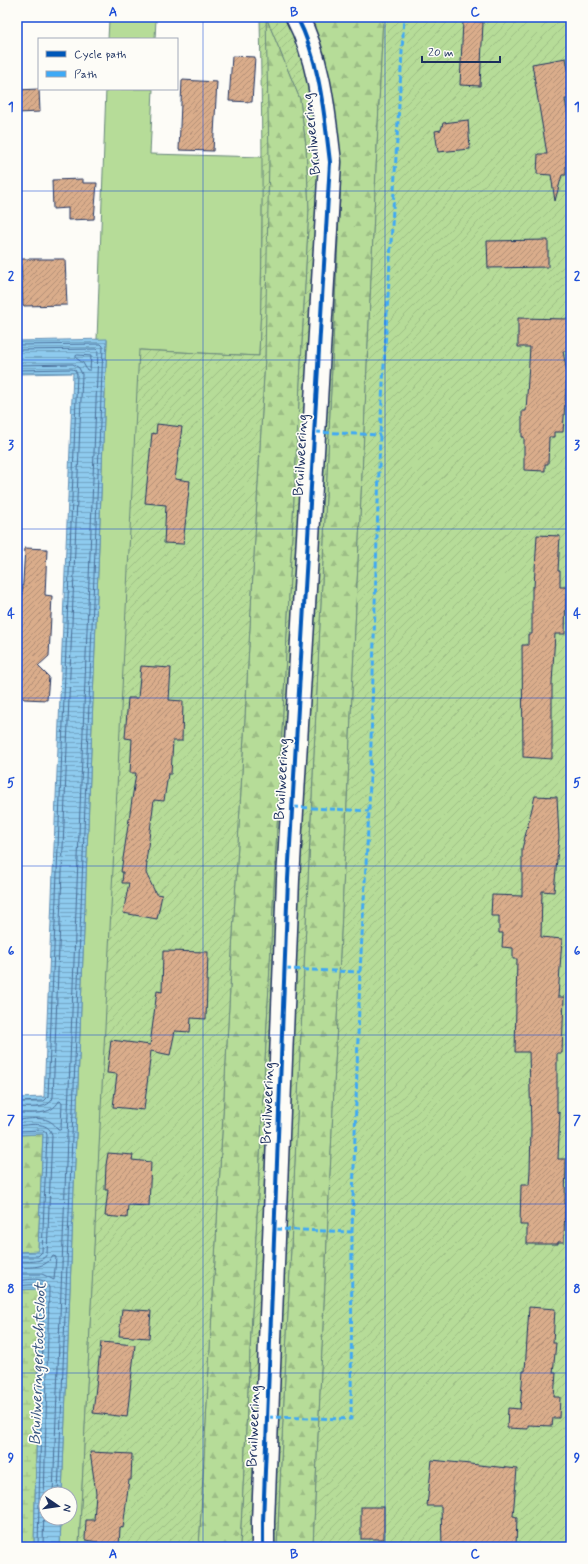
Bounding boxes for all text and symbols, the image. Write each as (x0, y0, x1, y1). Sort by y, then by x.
text: A (109, 4, 117, 21)
text: B (290, 4, 299, 21)
text: C (470, 4, 480, 21)
legend (38, 38, 178, 90)
scale bar (422, 38, 500, 64)
text: 20 m (428, 45, 454, 61)
text: Cycle path (74, 47, 126, 63)
text: Path (74, 67, 97, 83)
street label: Bruilweering (298, 92, 326, 176)
text: 1 (8, 99, 14, 116)
text: 1 (574, 99, 580, 116)
text: 2 (8, 268, 15, 285)
text: 2 (574, 268, 581, 285)
street label: Bruilweering (289, 414, 313, 496)
text: 3 (8, 437, 14, 454)
text: 3 (574, 437, 580, 454)
text: 4 (7, 606, 15, 623)
text: 4 (573, 606, 581, 623)
street label: Bruilweering (270, 738, 294, 820)
text: 5 (7, 775, 15, 792)
text: 5 (573, 775, 581, 792)
text: 6 (8, 943, 15, 960)
text: 6 (574, 943, 581, 960)
street label: Bruilweering (257, 1062, 279, 1144)
text: 7 (7, 1112, 15, 1129)
text: 7 (573, 1112, 581, 1129)
text: 8 (7, 1281, 15, 1298)
water label: Bruilweringertochtsloot (25, 1281, 51, 1446)
text: 8 (573, 1281, 581, 1298)
street label: Bruilweering (243, 1385, 265, 1467)
text: 9 (8, 1450, 15, 1467)
text: 9 (574, 1450, 581, 1467)
north arrow (38, 1486, 78, 1526)
text: N (59, 1503, 74, 1513)
text: A (109, 1546, 117, 1563)
text: B (290, 1546, 299, 1563)
text: C (470, 1546, 480, 1563)

